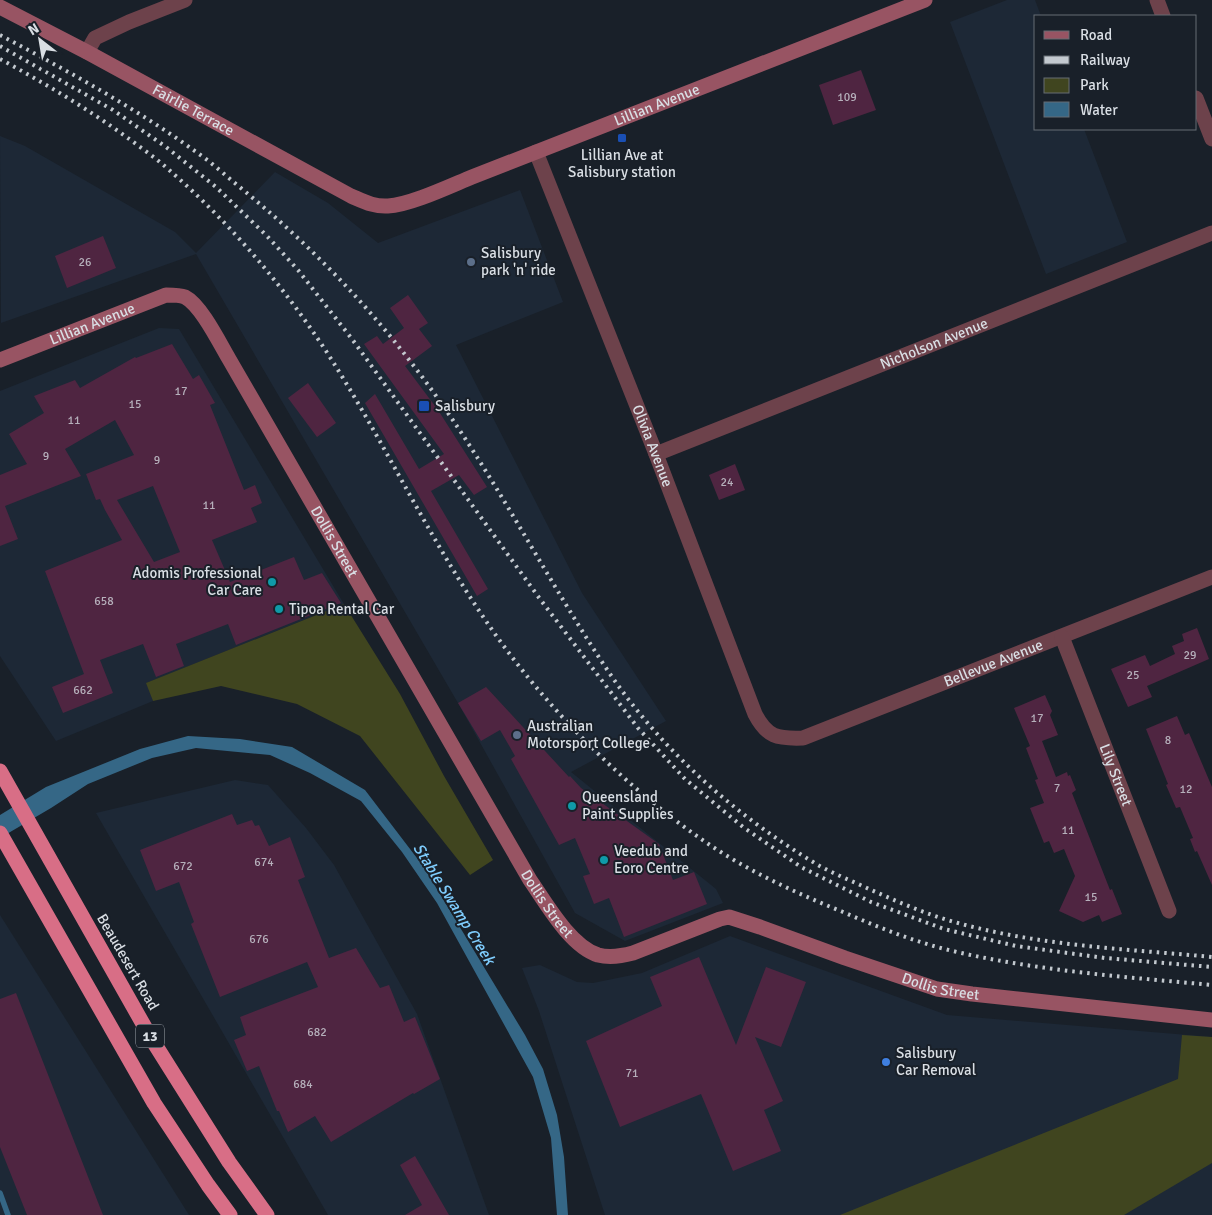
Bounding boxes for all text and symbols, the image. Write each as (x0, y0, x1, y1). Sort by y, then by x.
north arrow (15, 15, 65, 65)
legend (1034, 15, 1197, 130)
text: N (25, 19, 42, 39)
text: Road (1080, 26, 1112, 44)
text: Railway (1080, 51, 1130, 69)
text: Park (1080, 76, 1109, 94)
street label: Fairlie Terrace (149, 80, 237, 140)
street label: Lillian Avenue (611, 80, 702, 130)
house number: 109 (837, 90, 857, 105)
text: Water (1080, 101, 1118, 119)
marker: Lillian Ave at Salisbury station (616, 132, 628, 144)
place label: Lillian Ave at Salisbury station (568, 146, 676, 181)
place label: Salisbury park 'n' ride (481, 244, 556, 279)
house number: 26 (79, 255, 91, 270)
marker: Salisbury park 'n' ride (465, 256, 477, 268)
street label: Lillian Avenue (47, 299, 138, 349)
street label: Nicholson Avenue (877, 314, 990, 373)
house number: 17 (175, 384, 187, 399)
house number: 15 (129, 397, 141, 412)
place label: Salisbury (435, 397, 495, 415)
marker: Salisbury (417, 399, 431, 413)
street label: Olivia Avenue (628, 402, 677, 489)
house number: 11 (68, 413, 80, 428)
house number: 9 (43, 449, 49, 464)
house number: 9 (154, 453, 160, 468)
house number: 24 (721, 475, 734, 490)
house number: 11 (203, 498, 215, 513)
street label: Dollis Street (307, 503, 362, 580)
place label: Adomis Professional Car Care (132, 564, 262, 599)
marker: Adomis Professional Car Care (266, 576, 278, 588)
house number: 658 (94, 594, 114, 609)
place label: Tipoa Rental Car (289, 600, 395, 618)
marker: Tipoa Rental Car (273, 603, 285, 615)
street label: Bellevue Avenue (941, 635, 1046, 691)
house number: 29 (1184, 648, 1196, 663)
house number: 25 (1127, 668, 1139, 683)
house number: 662 (73, 683, 93, 698)
house number: 17 (1031, 711, 1043, 726)
place label: Australian Motorsport College (527, 717, 650, 752)
marker: Australian Motorsport College (511, 729, 523, 741)
house number: 8 (1165, 733, 1171, 748)
street label: Lily Street (1096, 741, 1136, 809)
house number: 7 (1054, 781, 1060, 796)
house number: 12 (1180, 782, 1192, 797)
place label: Queensland Paint Supplies (582, 788, 674, 823)
marker: Queensland Paint Supplies (566, 800, 578, 812)
house number: 11 (1062, 823, 1074, 838)
water label: Stable Swamp Creek (409, 840, 500, 970)
place label: Veedub and Eoro Centre (614, 842, 689, 877)
marker: Veedub and Eoro Centre (598, 854, 610, 866)
house number: 674 (254, 855, 274, 870)
house number: 672 (173, 859, 193, 874)
street label: Dollis Street (517, 866, 577, 942)
house number: 15 (1085, 890, 1097, 905)
street label: Beaudesert Road (93, 911, 163, 1013)
house number: 676 (249, 932, 269, 947)
street label: Dollis Street (900, 969, 980, 1004)
road number: 13 (136, 1024, 164, 1048)
house number: 682 (307, 1025, 327, 1040)
place label: Salisbury Car Removal (896, 1044, 976, 1079)
marker: Salisbury Car Removal (880, 1056, 892, 1068)
house number: 71 (626, 1066, 638, 1081)
house number: 684 (293, 1077, 313, 1092)

